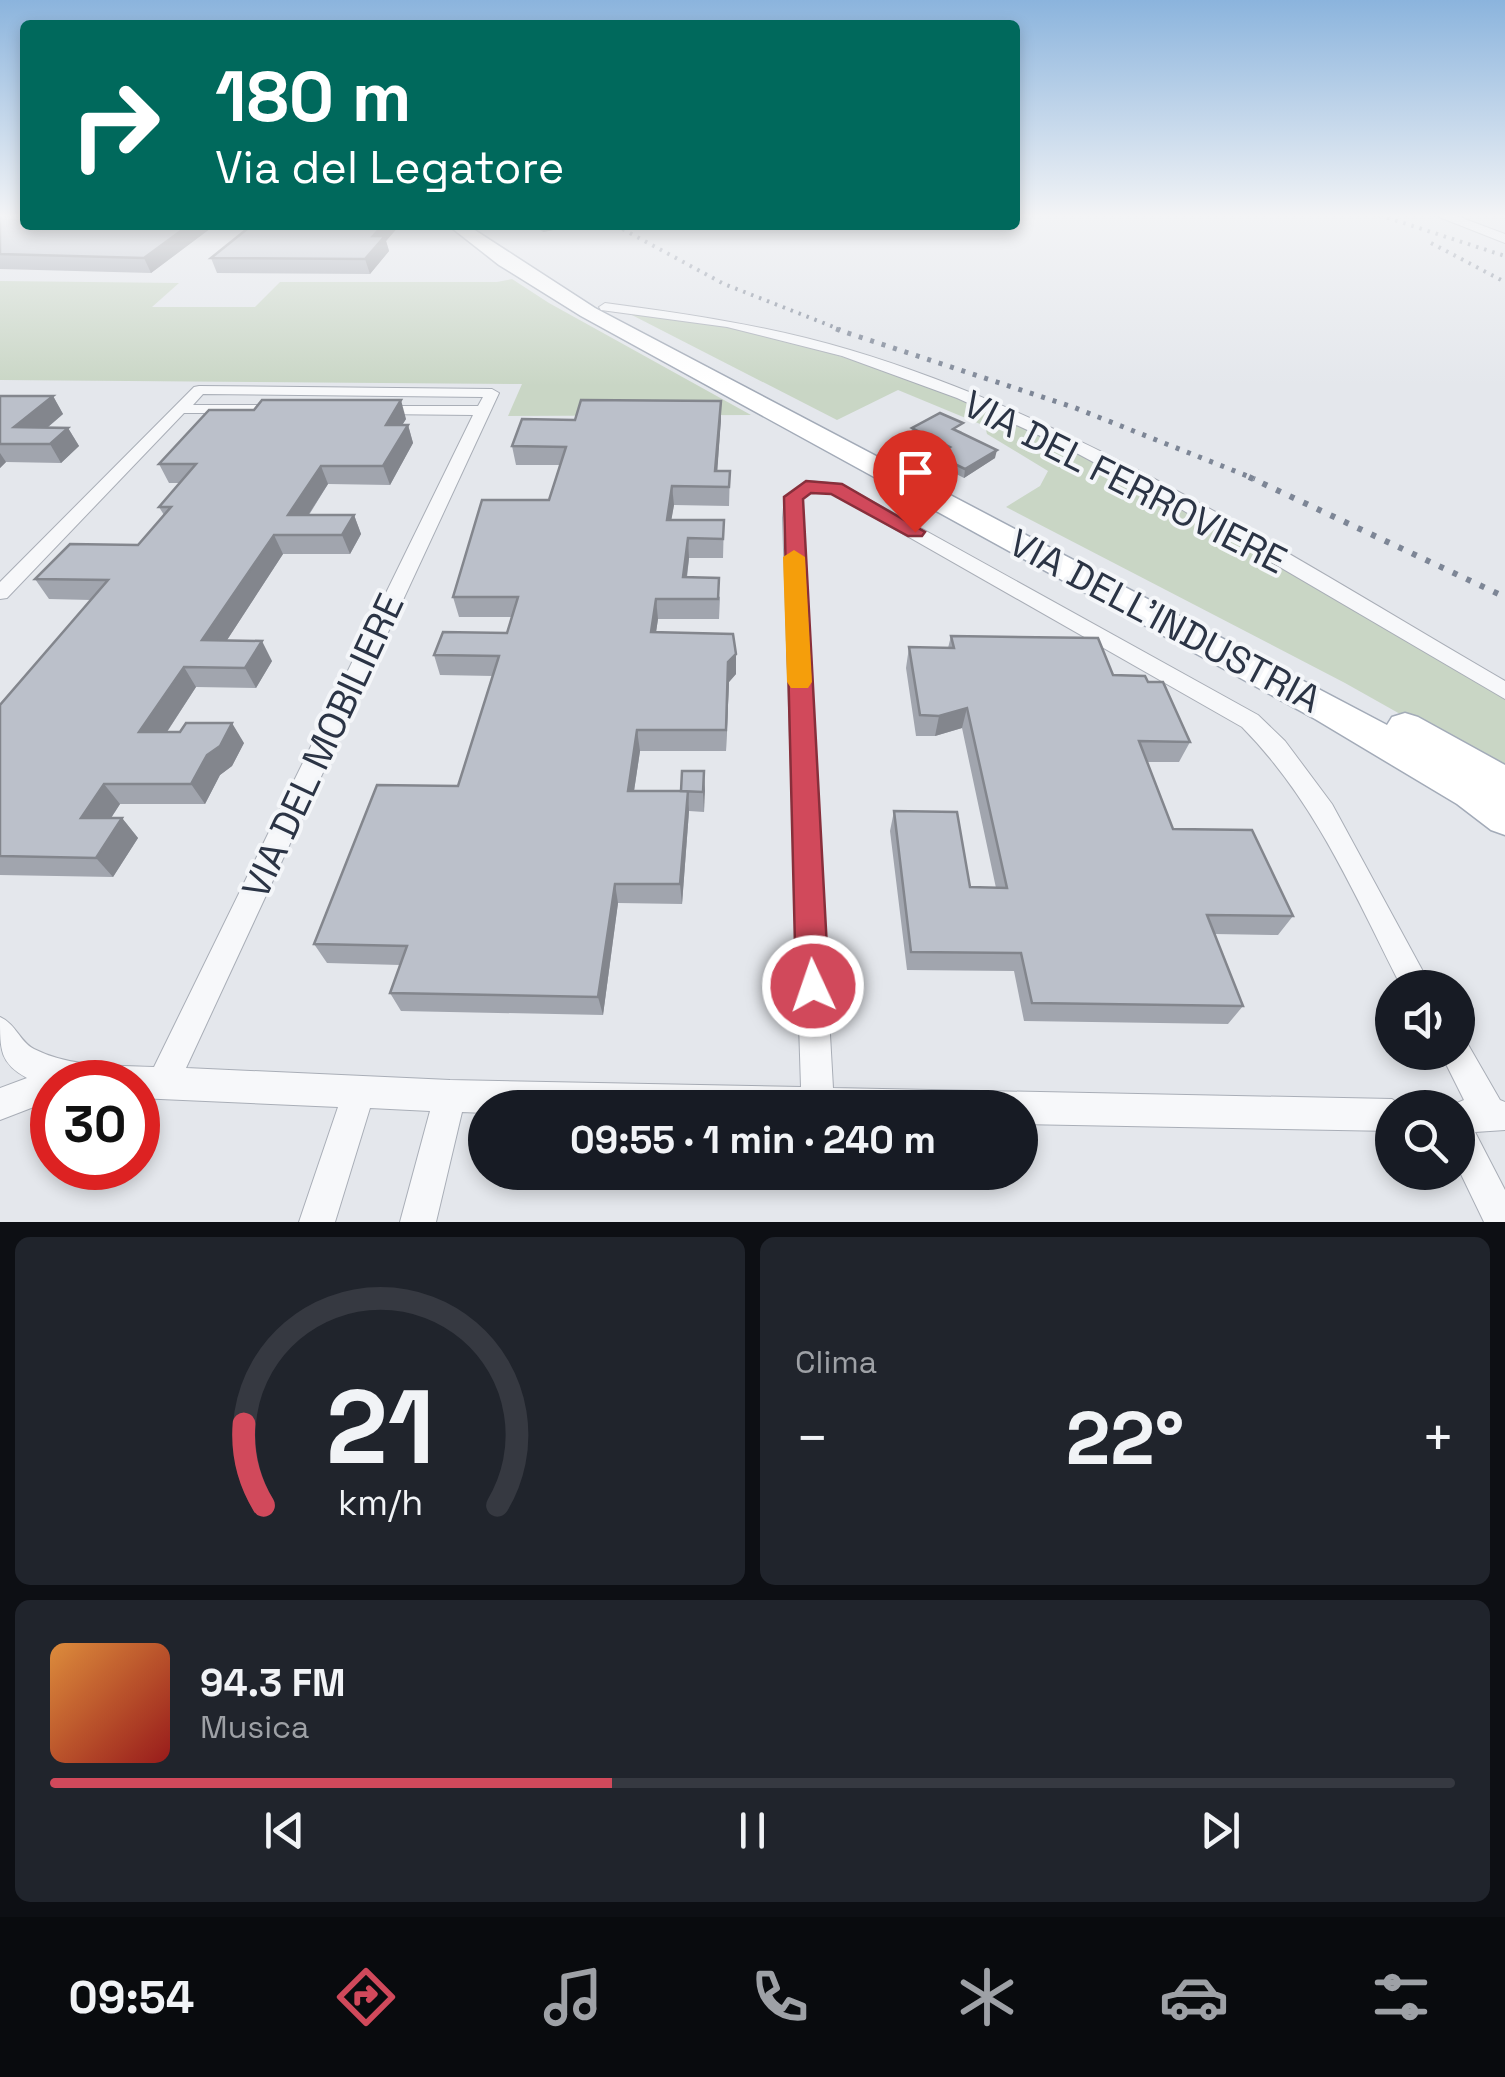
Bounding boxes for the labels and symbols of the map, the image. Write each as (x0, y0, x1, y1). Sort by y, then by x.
street label: VIA DEL FERROVIERE (955, 380, 1295, 584)
pin (873, 430, 958, 533)
street label: VIA DELL'INDUSTRIA (1001, 519, 1329, 723)
street label: VIA DEL MOBILIERE (231, 586, 415, 906)
position arrow (761, 934, 865, 1038)
speed limit sign: 30 (30, 1060, 160, 1190)

